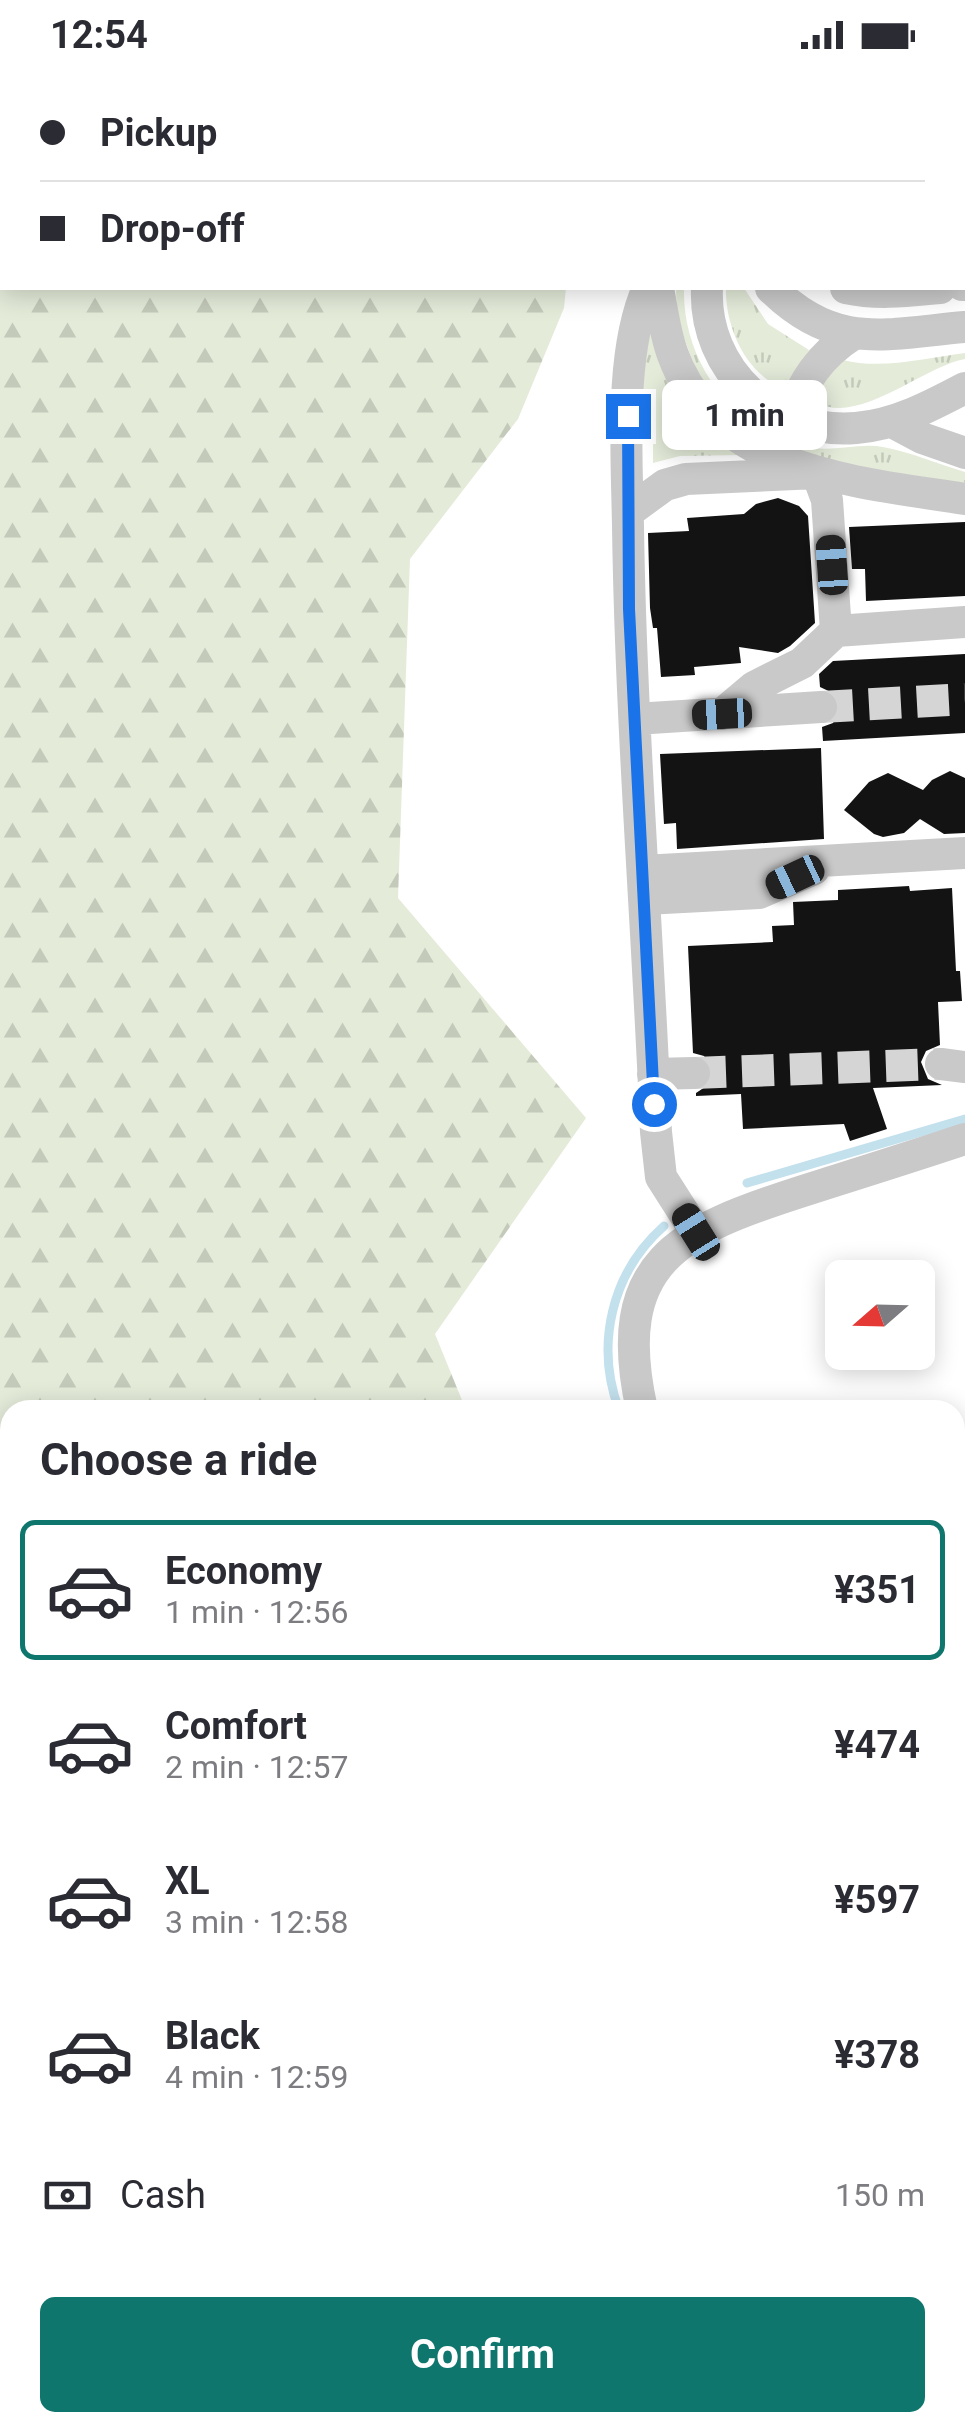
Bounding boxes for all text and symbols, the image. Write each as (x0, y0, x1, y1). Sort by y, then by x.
text: 12:54 (50, 13, 148, 57)
text: Pickup (100, 111, 217, 155)
text: Drop-off (100, 207, 245, 251)
callout: 1 min (663, 381, 828, 451)
route end (606, 394, 651, 439)
text: 1 min (704, 396, 785, 434)
car (815, 534, 849, 596)
car (691, 697, 753, 731)
car (761, 851, 829, 903)
route start (632, 1082, 677, 1127)
car (667, 1199, 725, 1265)
north arrow (825, 1260, 935, 1370)
map controls (825, 1260, 935, 1370)
text: Choose a ride (40, 1433, 317, 1486)
icon: car (45, 1545, 135, 1635)
text: Economy (165, 1549, 322, 1593)
text: ¥351 (834, 1568, 920, 1612)
text: 1 min · 12:56 (165, 1593, 348, 1631)
icon: car (45, 1700, 135, 1790)
text: Comfort (165, 1704, 307, 1748)
text: ¥474 (834, 1723, 920, 1767)
text: 2 min · 12:57 (165, 1748, 348, 1786)
icon: car (45, 1855, 135, 1945)
text: XL (165, 1859, 210, 1903)
text: ¥597 (834, 1878, 920, 1922)
text: 3 min · 12:58 (165, 1903, 348, 1941)
icon: car (45, 2010, 135, 2100)
text: Black (165, 2014, 260, 2058)
text: ¥378 (834, 2033, 920, 2077)
text: 4 min · 12:59 (165, 2058, 348, 2096)
icon: cash (40, 2168, 95, 2223)
text: Cash (120, 2173, 206, 2217)
text: 150 m (835, 2176, 925, 2214)
button: Confirm (40, 2297, 925, 2412)

